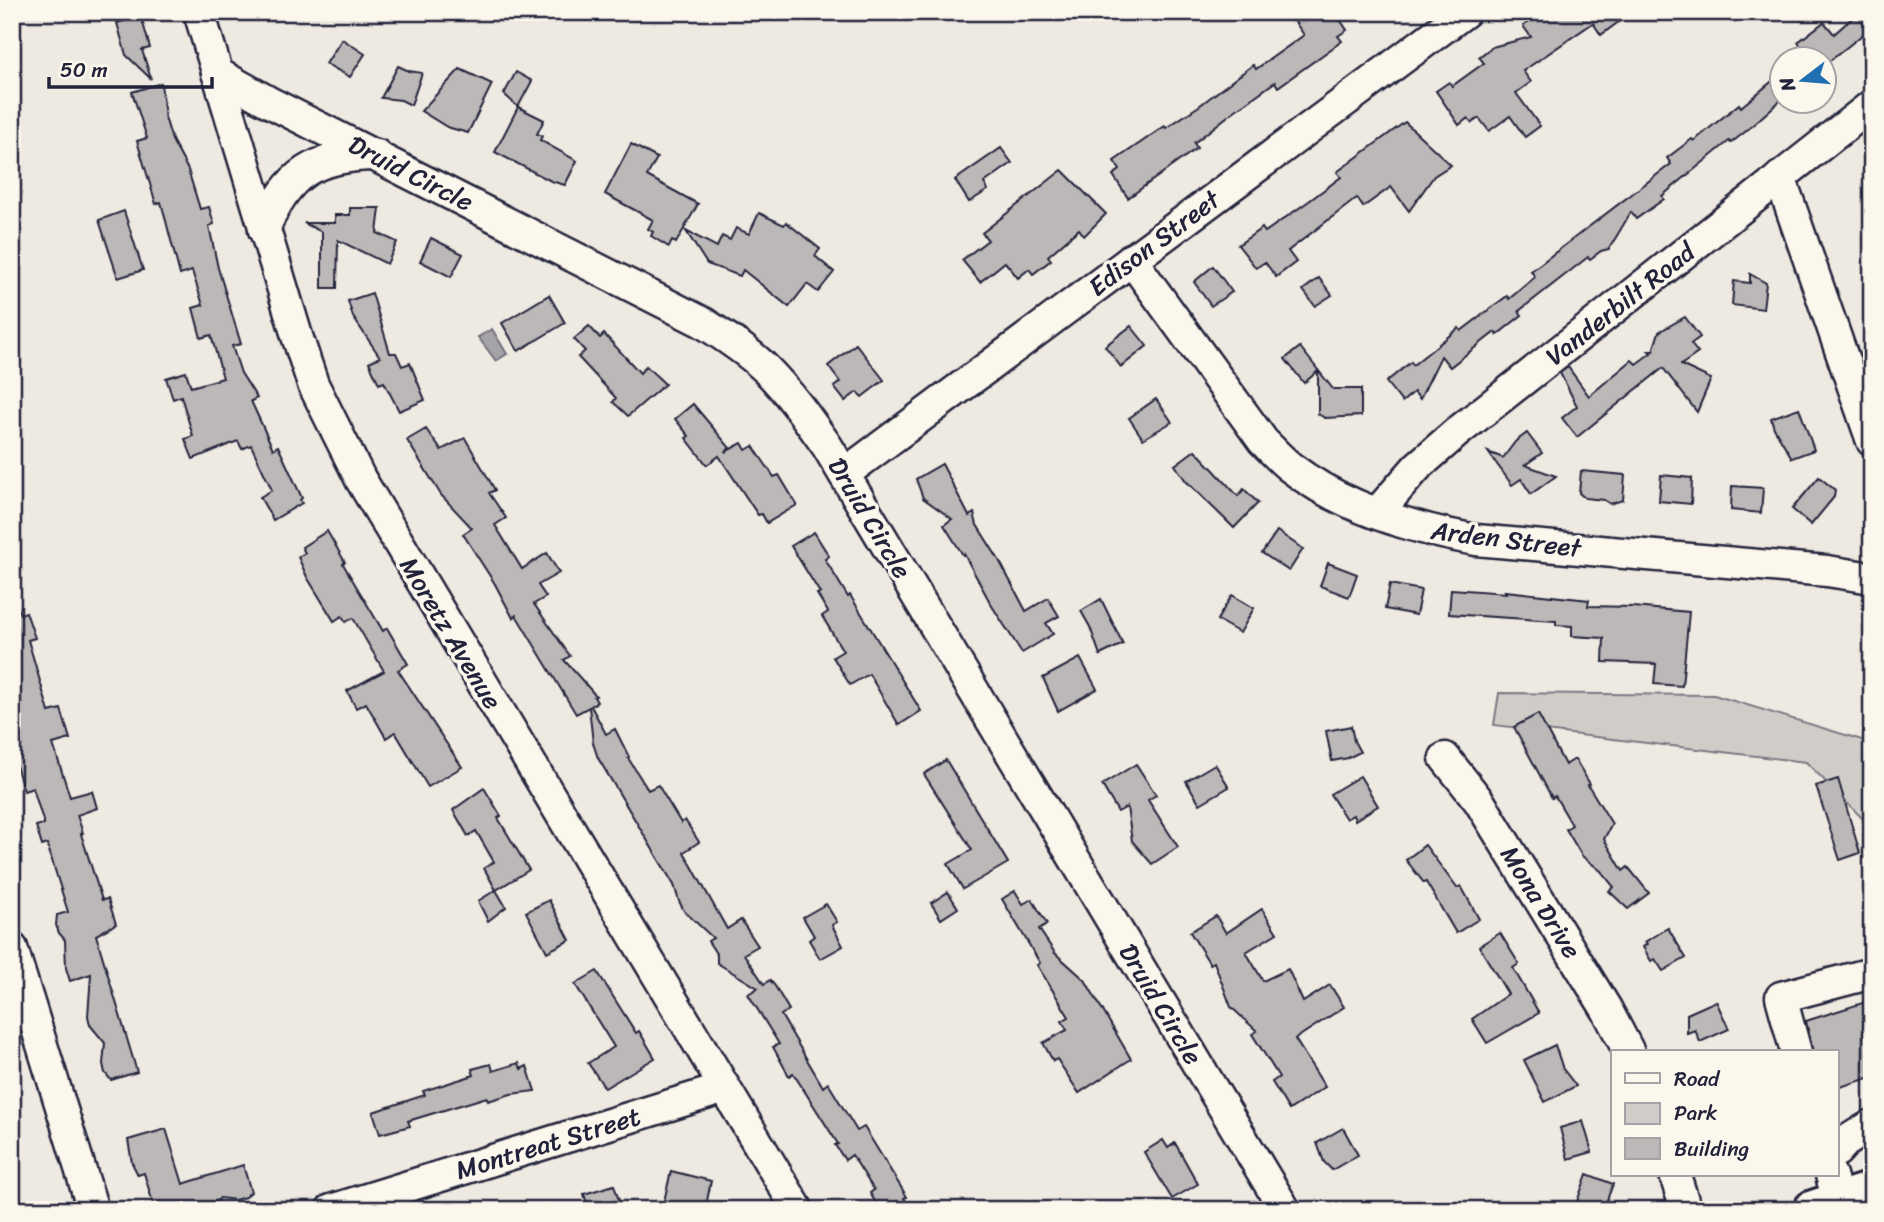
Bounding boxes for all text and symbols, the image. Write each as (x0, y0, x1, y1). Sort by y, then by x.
scale bar (49, 46, 212, 90)
north arrow (1769, 46, 1839, 116)
text: 50 m (60, 51, 108, 89)
text: N (1769, 73, 1805, 96)
street label: Druid Circle (340, 122, 482, 224)
street label: Edison Street (1078, 177, 1231, 308)
street label: Vanderbilt Road (1535, 229, 1707, 378)
street label: Druid Circle (815, 448, 925, 588)
street label: Arden Street (1428, 507, 1585, 571)
street label: Moretz Avenue (387, 547, 515, 719)
street label: Mona Drive (1488, 836, 1594, 968)
street label: Druid Circle (1106, 934, 1216, 1074)
legend (1611, 1050, 1839, 1176)
text: Road (1674, 1060, 1721, 1098)
street label: Montreat Street (450, 1093, 646, 1193)
text: Park (1674, 1094, 1717, 1132)
text: Building (1674, 1130, 1750, 1168)

